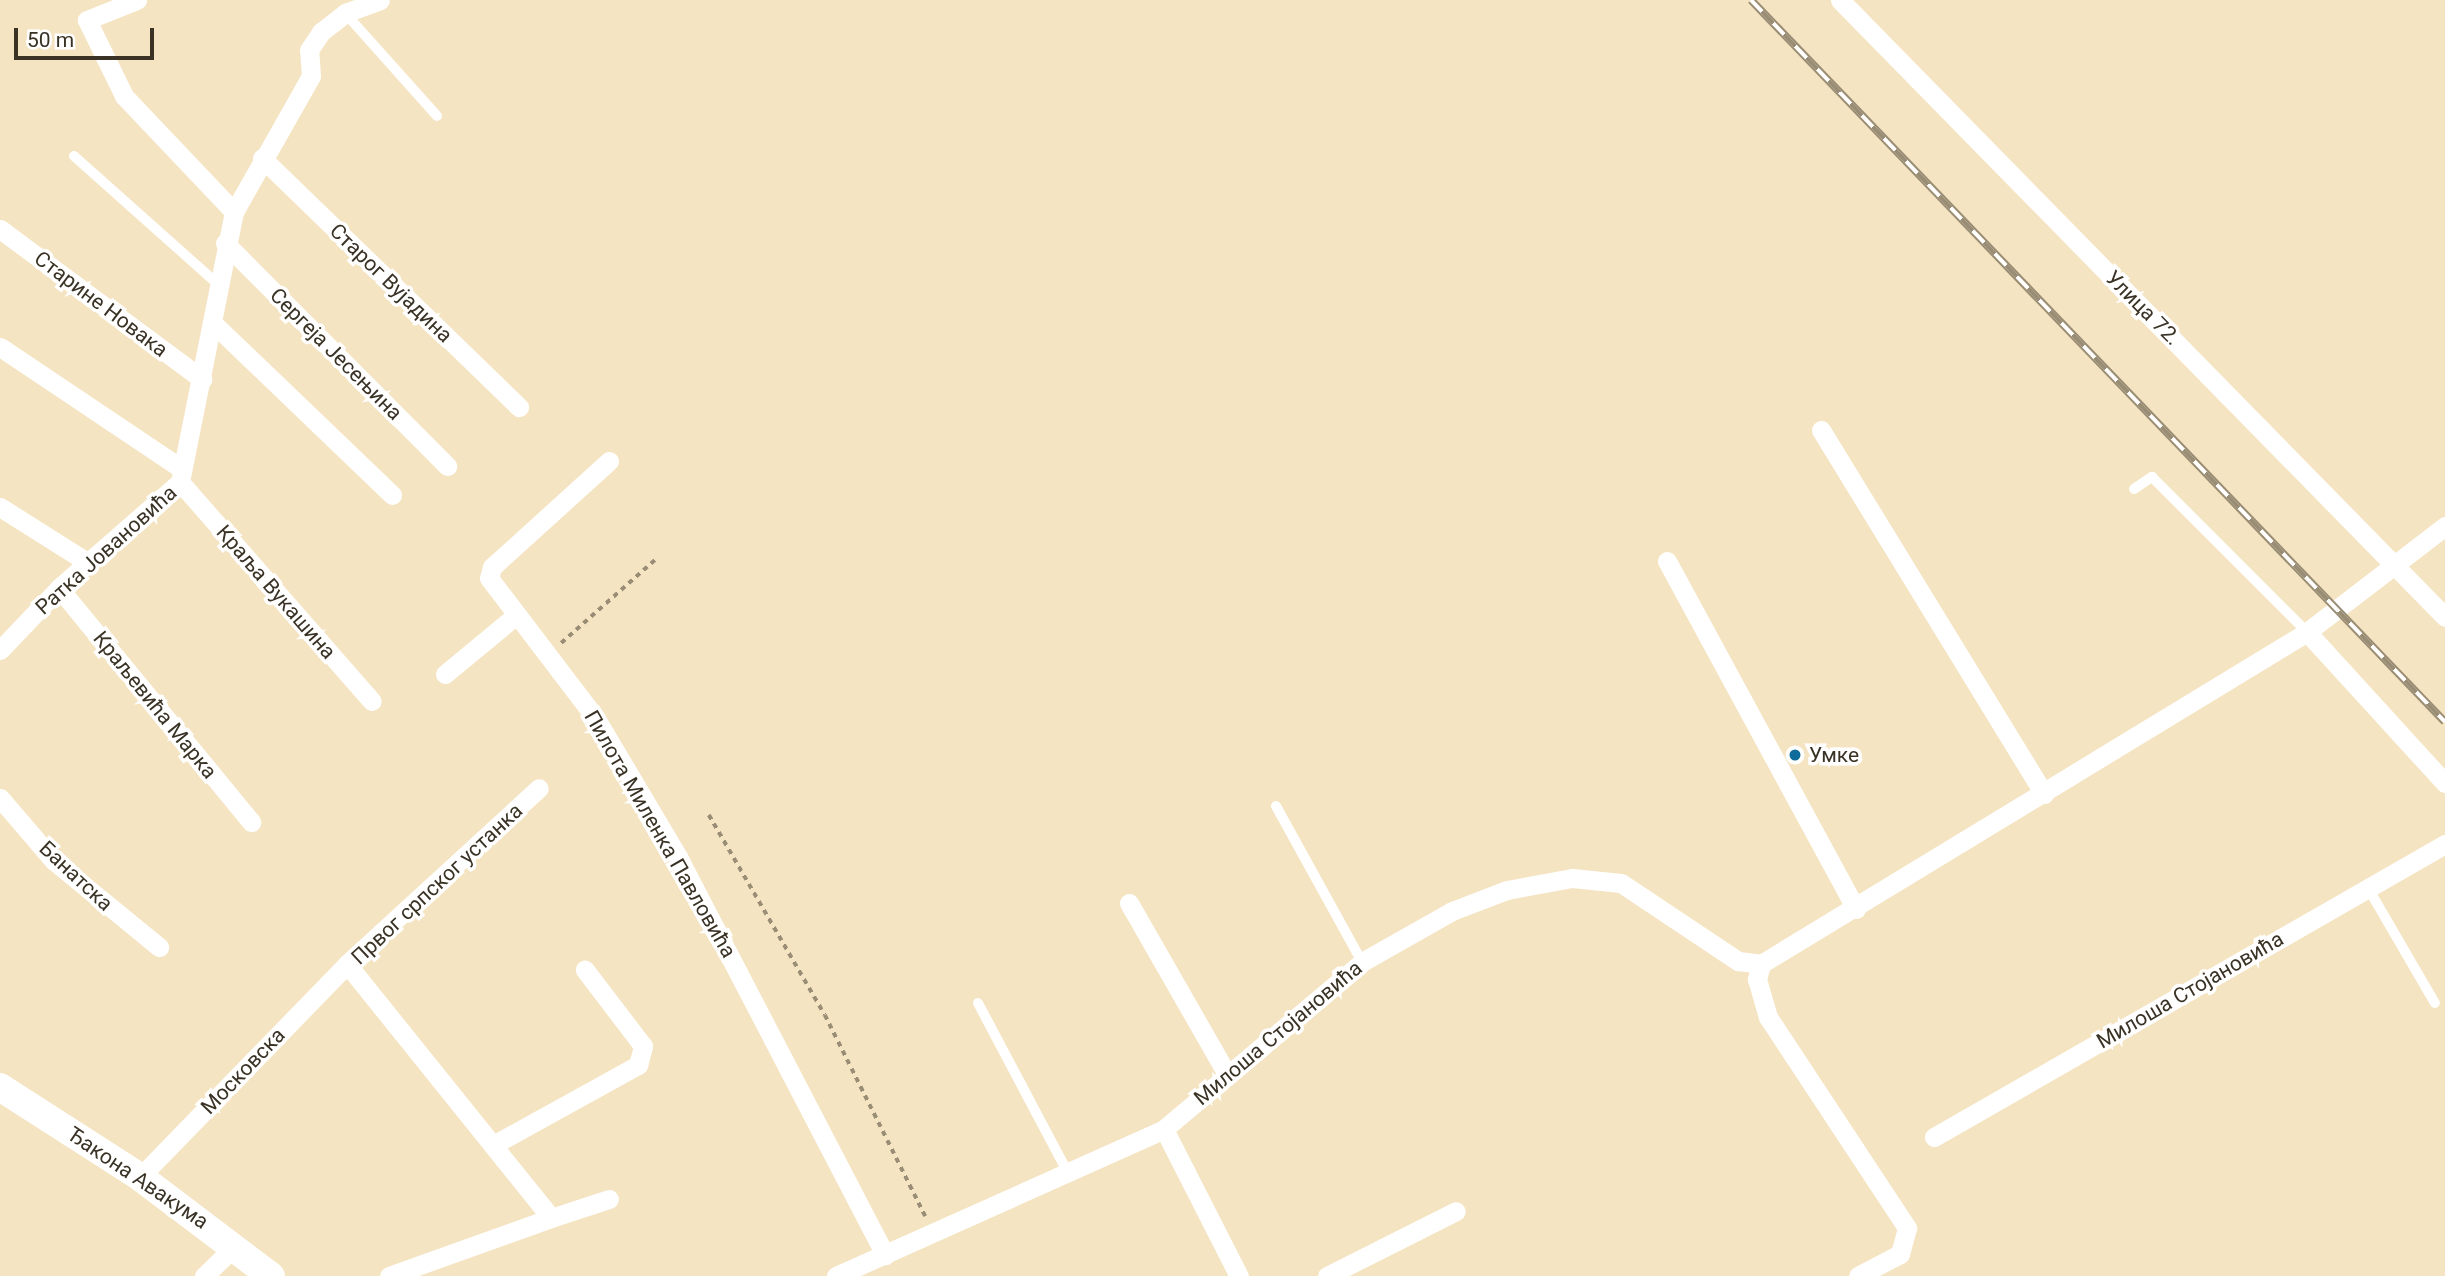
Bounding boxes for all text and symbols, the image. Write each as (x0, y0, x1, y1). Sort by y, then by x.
scale bar (18, 14, 158, 58)
text: 50 m (27, 28, 74, 52)
street label: Старог Вујадина (324, 218, 458, 348)
street label: Старине Новака (29, 246, 173, 362)
street label: Улица 72. (2101, 266, 2185, 350)
street label: Сергеја Јесењина (265, 283, 407, 425)
street label: Ратка Јовановића (30, 480, 182, 620)
street label: Краља Вукашина (211, 520, 341, 664)
street label: Краљевића Марка (88, 626, 222, 784)
street label: Пилота Миленка Павловића (579, 706, 741, 962)
place label: Умке (1809, 742, 1859, 768)
marker: Умке (1787, 747, 1803, 763)
street label: Првог српског устанка (346, 798, 528, 970)
street label: Банатска (34, 836, 118, 916)
street label: Милоша Стојановића (2092, 926, 2288, 1054)
street label: Милоша Стојановића (1189, 955, 1367, 1111)
street label: Московска (196, 1023, 290, 1119)
street label: Ђакона Авакума (63, 1122, 213, 1234)

